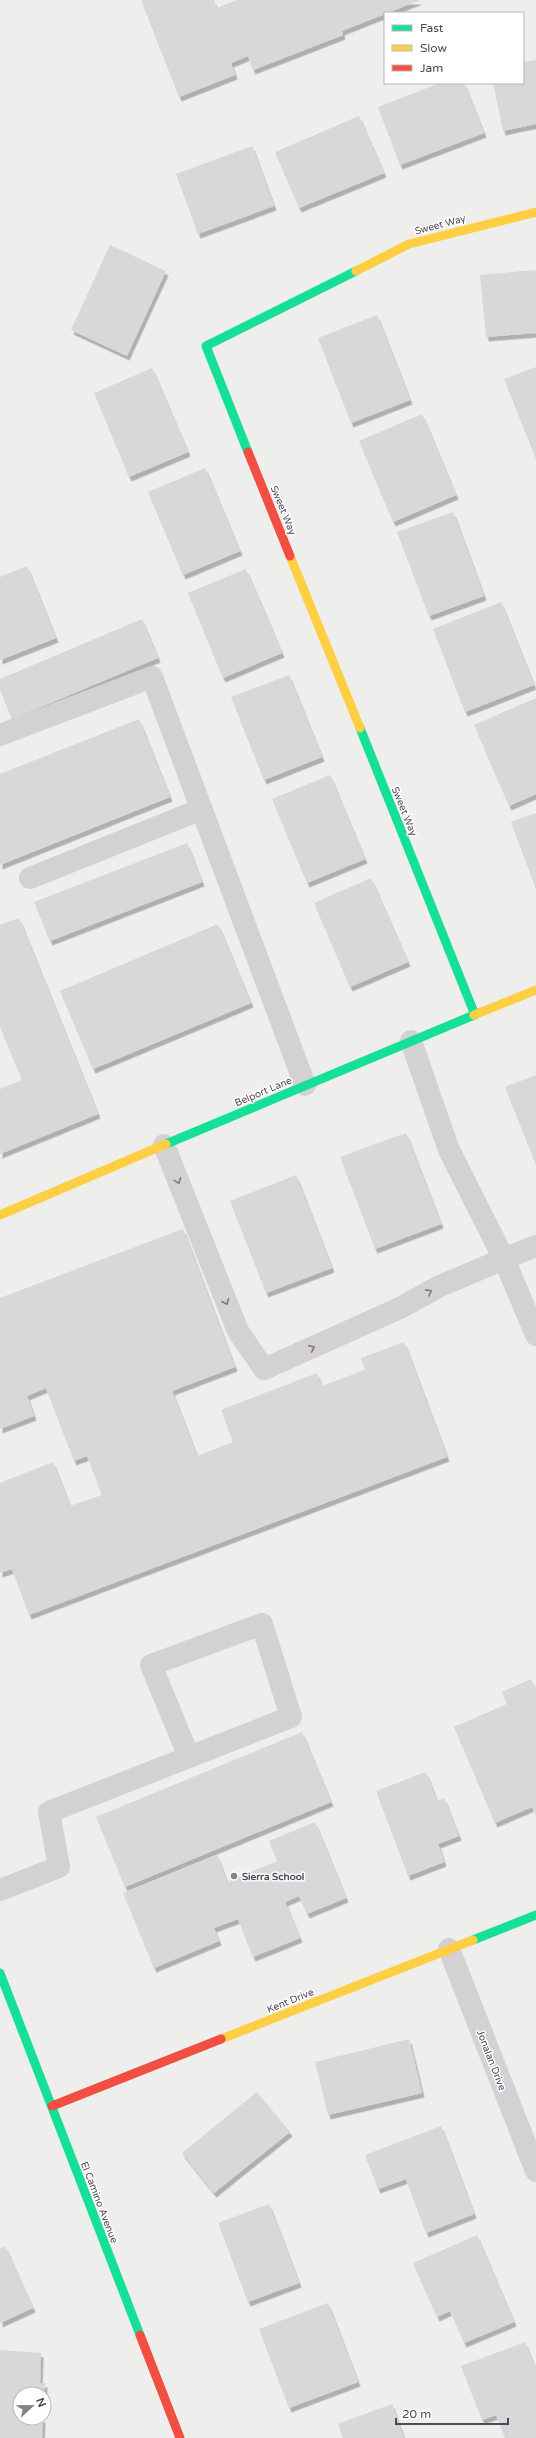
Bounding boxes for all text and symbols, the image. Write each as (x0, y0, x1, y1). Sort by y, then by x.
legend (384, 12, 524, 84)
text: Fast (420, 21, 444, 35)
text: Slow (420, 41, 447, 55)
text: Jam (420, 61, 443, 75)
street label: Sweet Way (414, 212, 468, 237)
street label: Sweet Way (268, 484, 299, 537)
street label: Sweet Way (389, 785, 420, 838)
street label: Belport Lane (233, 1074, 294, 1109)
one-way arrow (174, 1178, 182, 1185)
one-way arrow (425, 1290, 432, 1297)
one-way arrow (222, 1298, 230, 1305)
one-way arrow (308, 1345, 315, 1353)
marker: Sierra School (229, 1871, 239, 1881)
place label: Sierra School (242, 1871, 304, 1883)
street label: Kent Drive (265, 1986, 316, 2016)
street label: Jonalan Drive (474, 2028, 508, 2093)
street label: El Camino Avenue (78, 2160, 120, 2245)
north arrow (12, 2386, 52, 2426)
text: N (33, 2396, 48, 2409)
scale bar (396, 2400, 508, 2426)
text: 20 m (402, 2407, 431, 2421)

